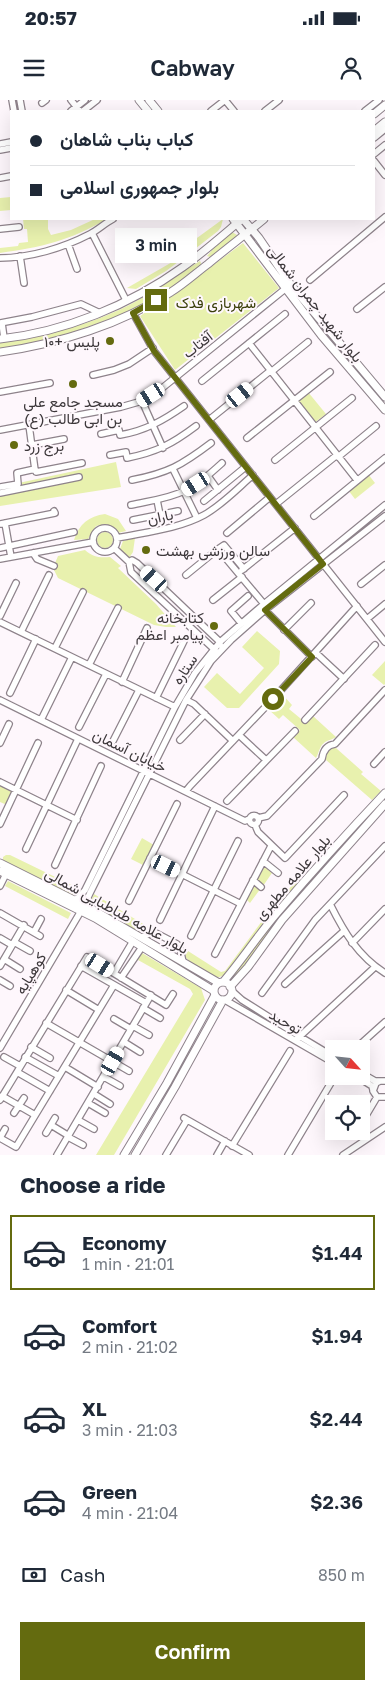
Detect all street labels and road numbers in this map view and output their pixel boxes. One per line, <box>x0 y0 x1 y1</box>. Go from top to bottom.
street label: بلوار شهید چمران شمالی <box>263 241 367 366</box>
street label: آفتاب <box>178 326 217 362</box>
street label: باران <box>145 504 175 528</box>
street label: ستاره <box>167 650 201 688</box>
street label: خیابان آسمان <box>90 724 170 776</box>
street label: بلوار علامه مطهری <box>250 831 335 924</box>
street label: بلوار علامه طباطبایی شمالی <box>41 863 192 959</box>
street label: کوهپایه <box>11 949 51 998</box>
street label: توحید <box>266 1005 306 1039</box>

